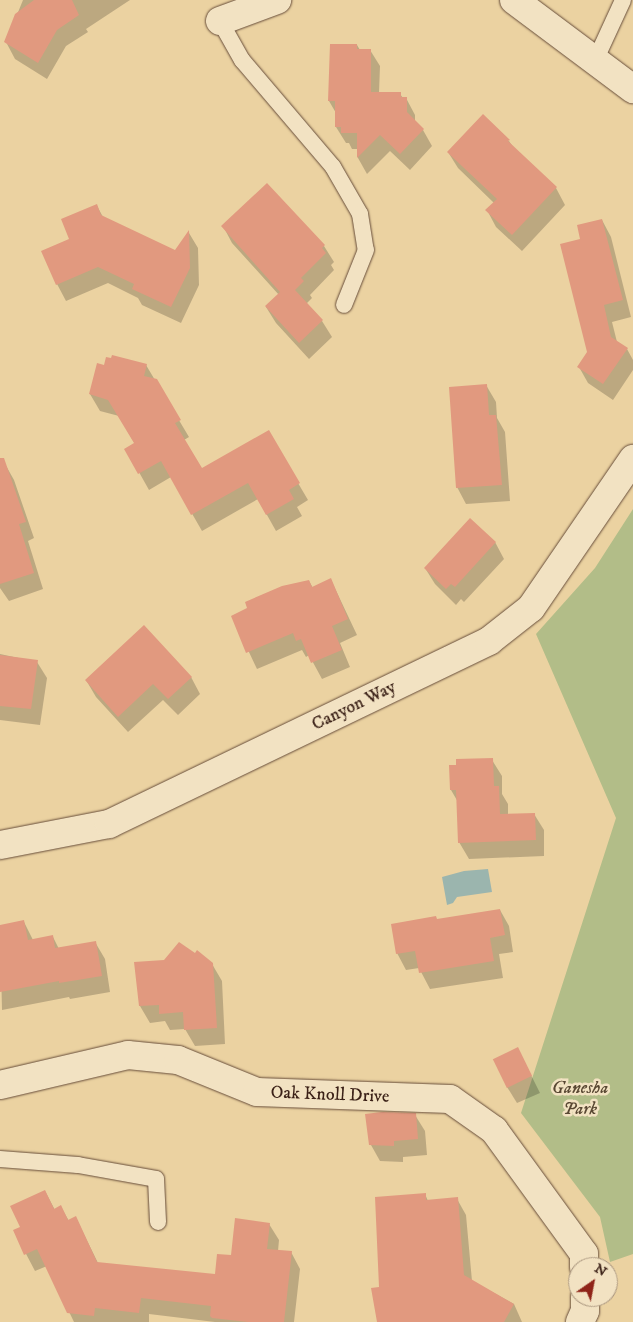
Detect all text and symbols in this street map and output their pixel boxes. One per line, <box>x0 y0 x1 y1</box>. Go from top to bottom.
street label: Canyon Way <box>308 676 400 736</box>
park label: Ganesha Park <box>552 1078 608 1120</box>
street label: Oak Knoll Drive <box>270 1082 390 1108</box>
north arrow <box>568 1257 618 1307</box>
text: N <box>591 1260 610 1281</box>

